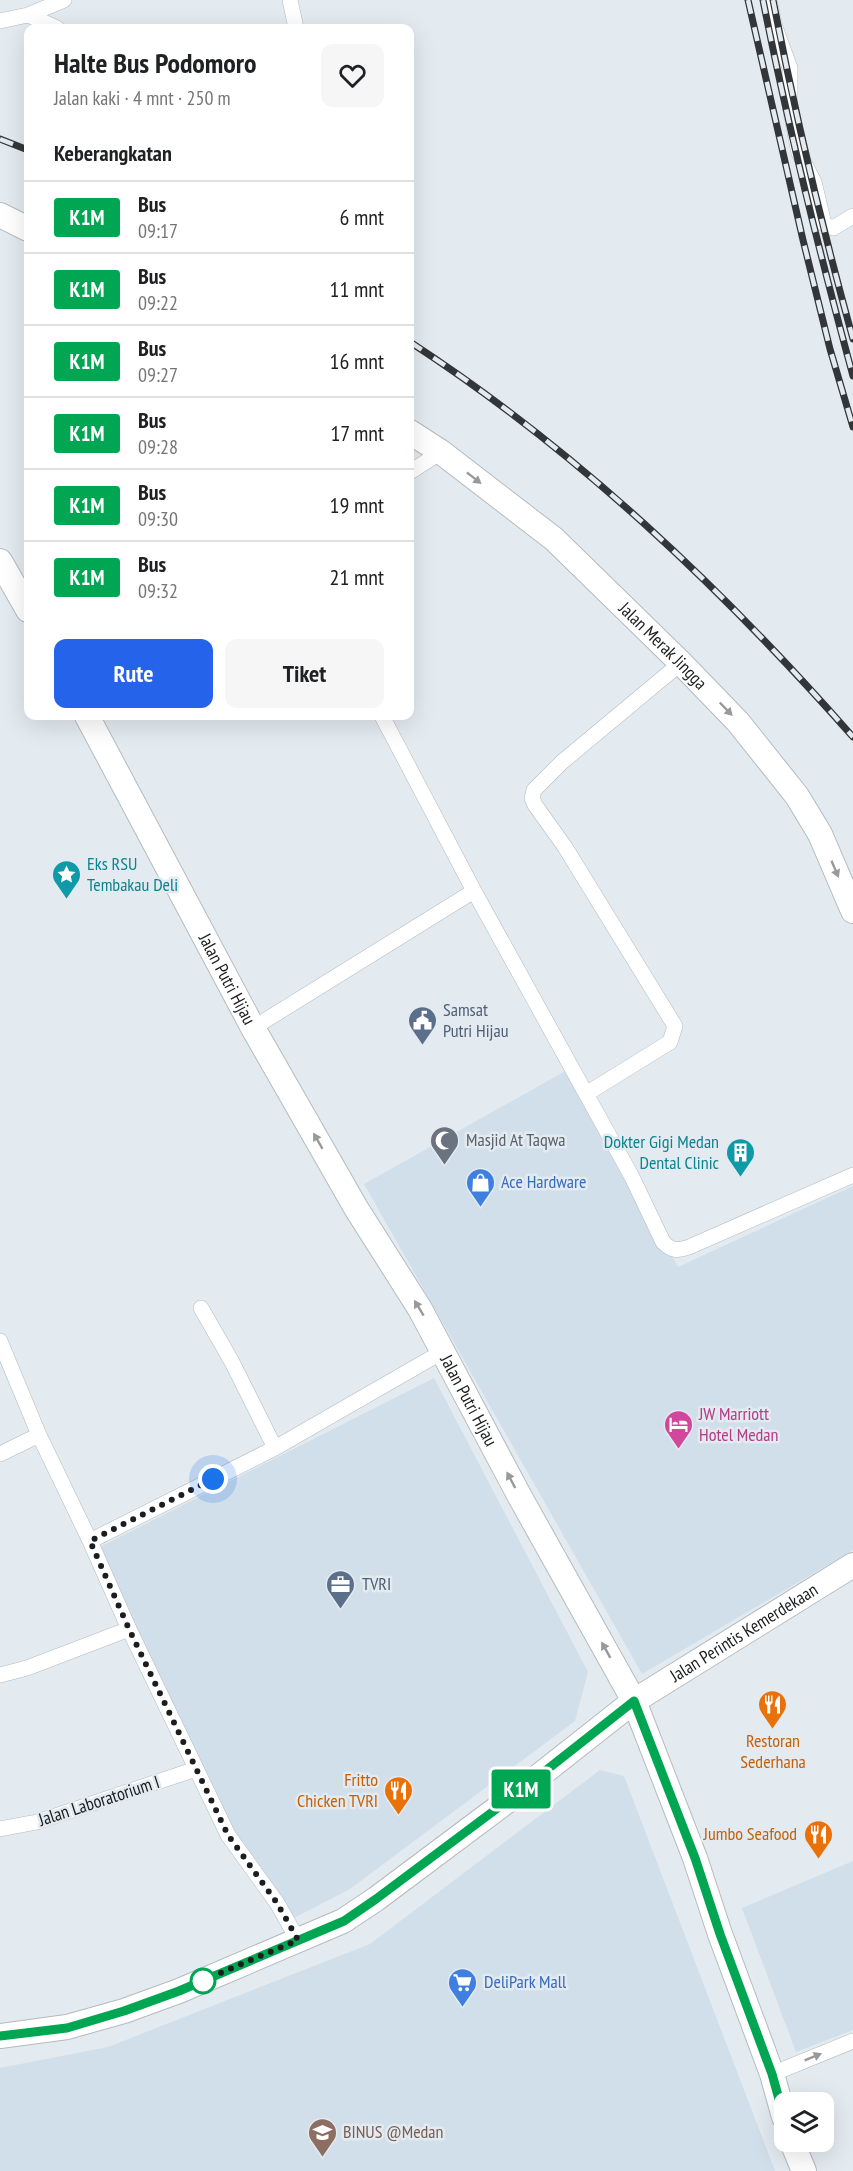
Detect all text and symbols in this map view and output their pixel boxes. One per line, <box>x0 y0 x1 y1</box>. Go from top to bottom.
text: Halte Bus Podomoro <box>54 44 257 81</box>
button: heart <box>321 44 384 107</box>
text: Jalan kaki · 4 mnt · 250 m <box>54 85 231 111</box>
text: Keberangkatan <box>54 139 172 167</box>
text: Bus <box>138 190 166 218</box>
text: 6 mnt <box>339 203 384 231</box>
text: K1M <box>70 204 104 231</box>
text: 09:17 <box>138 218 178 244</box>
text: Bus <box>138 262 166 290</box>
text: 11 mnt <box>330 275 384 303</box>
text: K1M <box>70 276 104 303</box>
text: 09:22 <box>138 290 178 316</box>
text: Bus <box>138 334 166 362</box>
text: 16 mnt <box>330 347 384 375</box>
text: K1M <box>70 348 104 375</box>
text: 09:27 <box>138 362 178 388</box>
text: Bus <box>138 406 166 434</box>
text: 17 mnt <box>330 419 384 447</box>
text: K1M <box>70 420 104 447</box>
text: 09:28 <box>138 434 178 460</box>
one-way arrow <box>467 471 482 483</box>
text: Bus <box>138 478 166 506</box>
text: 19 mnt <box>330 491 384 519</box>
text: K1M <box>70 492 104 519</box>
text: 09:30 <box>138 506 178 532</box>
text: Bus <box>138 550 166 578</box>
text: 21 mnt <box>330 563 384 591</box>
text: K1M <box>70 564 104 591</box>
text: 09:32 <box>138 578 178 604</box>
street label: Jalan Merak Jingga <box>614 596 712 694</box>
button: Rute <box>54 639 213 708</box>
button: Tiket <box>225 639 384 708</box>
one-way arrow <box>718 702 732 716</box>
place label: Eks RSU Tembakau Deli <box>87 852 178 896</box>
place icon: Eks RSU Tembakau Deli <box>50 858 82 900</box>
one-way arrow <box>831 860 840 878</box>
street label: Jalan Putri Hijau <box>193 928 261 1028</box>
place label: Samsat Putri Hijau <box>443 998 508 1042</box>
public building icon: Samsat Putri Hijau <box>406 1004 438 1046</box>
mosque icon: Masjid At Taqwa <box>429 1124 461 1166</box>
place label: Masjid At Taqwa <box>466 1128 566 1151</box>
place label: Dokter Gigi Medan Dental Clinic <box>604 1130 720 1174</box>
one-way arrow <box>312 1133 323 1149</box>
building icon: Dokter Gigi Medan Dental Clinic <box>724 1136 756 1178</box>
shop icon: Ace Hardware <box>464 1166 496 1208</box>
place label: Ace Hardware <box>501 1170 586 1193</box>
one-way arrow <box>413 1300 424 1316</box>
street label: Jalan Putri Hijau <box>435 1350 503 1450</box>
place label: JW Marriott Hotel Medan <box>698 1402 778 1446</box>
hotel icon: JW Marriott Hotel Medan <box>662 1408 694 1450</box>
your location <box>198 1464 228 1494</box>
one-way arrow <box>506 1471 516 1488</box>
office icon: TVRI <box>325 1568 357 1610</box>
place label: TVRI <box>362 1572 391 1595</box>
street label: Jalan Perintis Kemerdekaan <box>665 1578 822 1687</box>
one-way arrow <box>601 1641 611 1658</box>
restaurant icon: Restoran Sederhana <box>757 1688 789 1730</box>
place label: Restoran Sederhana <box>740 1729 806 1773</box>
place label: Fritto Chicken TVRI <box>297 1768 378 1812</box>
street label: Jalan Laboratorium I <box>35 1770 162 1831</box>
line badge: K1M <box>486 1770 556 1808</box>
restaurant icon: Fritto Chicken TVRI <box>383 1774 415 1816</box>
text: K1M <box>504 1776 538 1803</box>
restaurant icon: Jumbo Seafood <box>802 1818 834 1860</box>
place label: Jumbo Seafood <box>703 1822 797 1845</box>
supermarket icon: DeliPark Mall <box>447 1966 479 2008</box>
unlabelled marker <box>190 1968 216 1994</box>
place label: DeliPark Mall <box>484 1970 567 1993</box>
one-way arrow <box>804 2052 822 2062</box>
map controls <box>774 2092 834 2152</box>
button: layers <box>774 2092 834 2152</box>
school or university icon: BINUS @Medan <box>306 2116 338 2158</box>
place label: BINUS @Medan <box>343 2120 443 2143</box>

